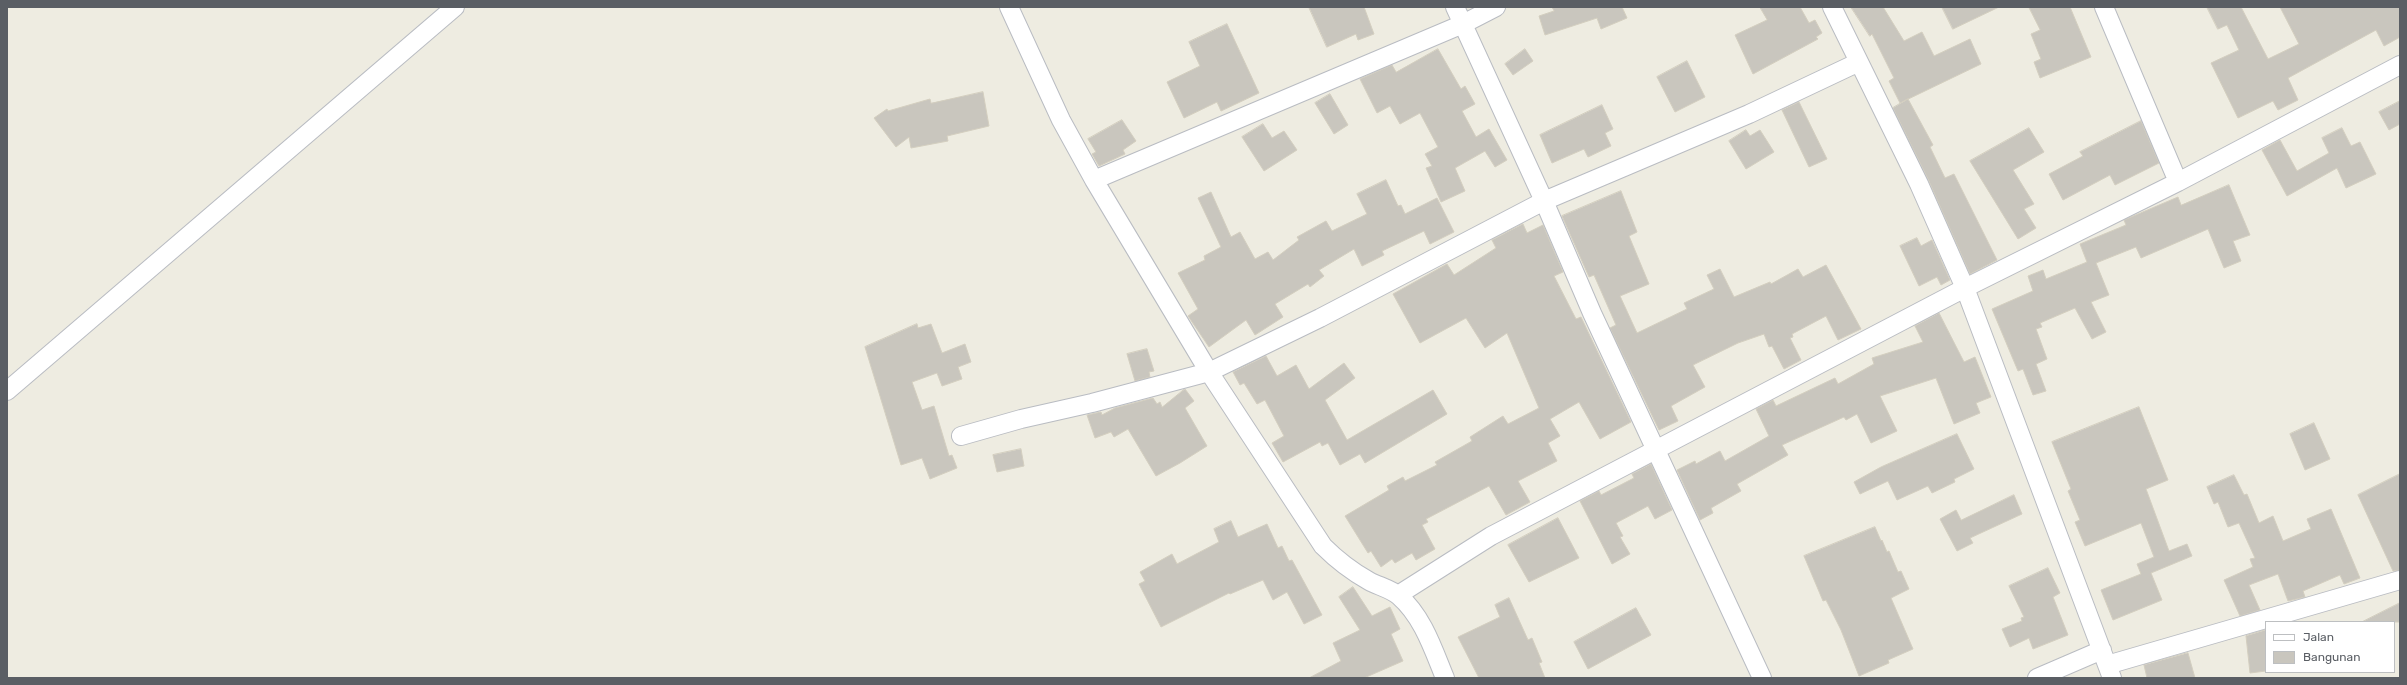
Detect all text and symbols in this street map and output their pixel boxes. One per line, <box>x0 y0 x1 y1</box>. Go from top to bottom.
legend <box>2265 621 2395 673</box>
text: Jalan <box>2303 630 2334 644</box>
text: Bangunan <box>2303 650 2360 664</box>

